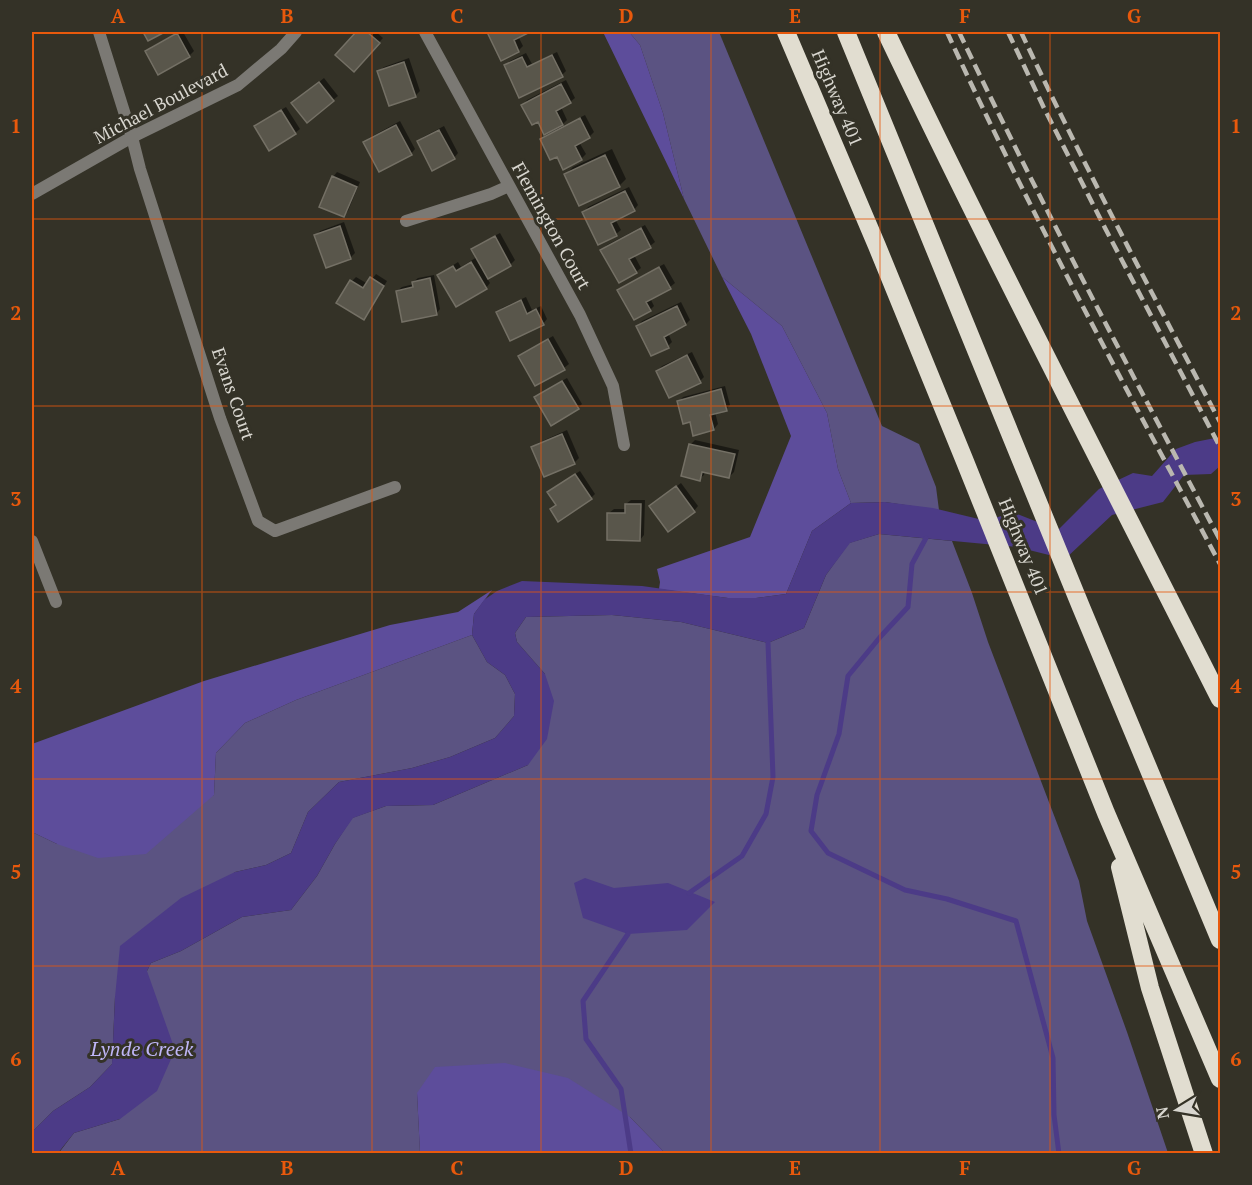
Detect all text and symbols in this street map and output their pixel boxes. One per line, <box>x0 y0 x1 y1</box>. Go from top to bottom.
text: A <box>111 2 126 29</box>
text: B <box>281 2 294 29</box>
text: C <box>450 2 464 29</box>
text: D <box>619 2 633 29</box>
text: E <box>789 2 801 29</box>
text: F <box>959 2 971 29</box>
text: G <box>1127 2 1141 29</box>
street label: Highway 401 <box>807 46 869 150</box>
street label: Michael Boulevard <box>89 58 232 149</box>
text: 1 <box>10 112 22 139</box>
text: 1 <box>1230 112 1242 139</box>
street label: Flemington Court <box>507 158 597 294</box>
text: 2 <box>10 299 22 326</box>
text: 2 <box>1230 299 1242 326</box>
street label: Evans Court <box>207 344 261 444</box>
text: 3 <box>10 485 22 512</box>
text: 3 <box>1230 485 1242 512</box>
street label: Highway 401 <box>994 494 1054 599</box>
text: 4 <box>10 672 22 699</box>
text: 4 <box>1230 672 1242 699</box>
text: 5 <box>10 858 22 885</box>
text: 5 <box>1230 858 1242 885</box>
water label: Lynde Creek <box>90 1035 194 1062</box>
text: 6 <box>10 1045 22 1072</box>
text: 6 <box>1230 1045 1242 1072</box>
north arrow <box>1147 1080 1207 1140</box>
text: N <box>1150 1105 1174 1121</box>
text: A <box>111 1154 126 1181</box>
text: B <box>281 1154 294 1181</box>
text: C <box>450 1154 464 1181</box>
text: D <box>619 1154 633 1181</box>
text: E <box>789 1154 801 1181</box>
text: F <box>959 1154 971 1181</box>
text: G <box>1127 1154 1141 1181</box>

